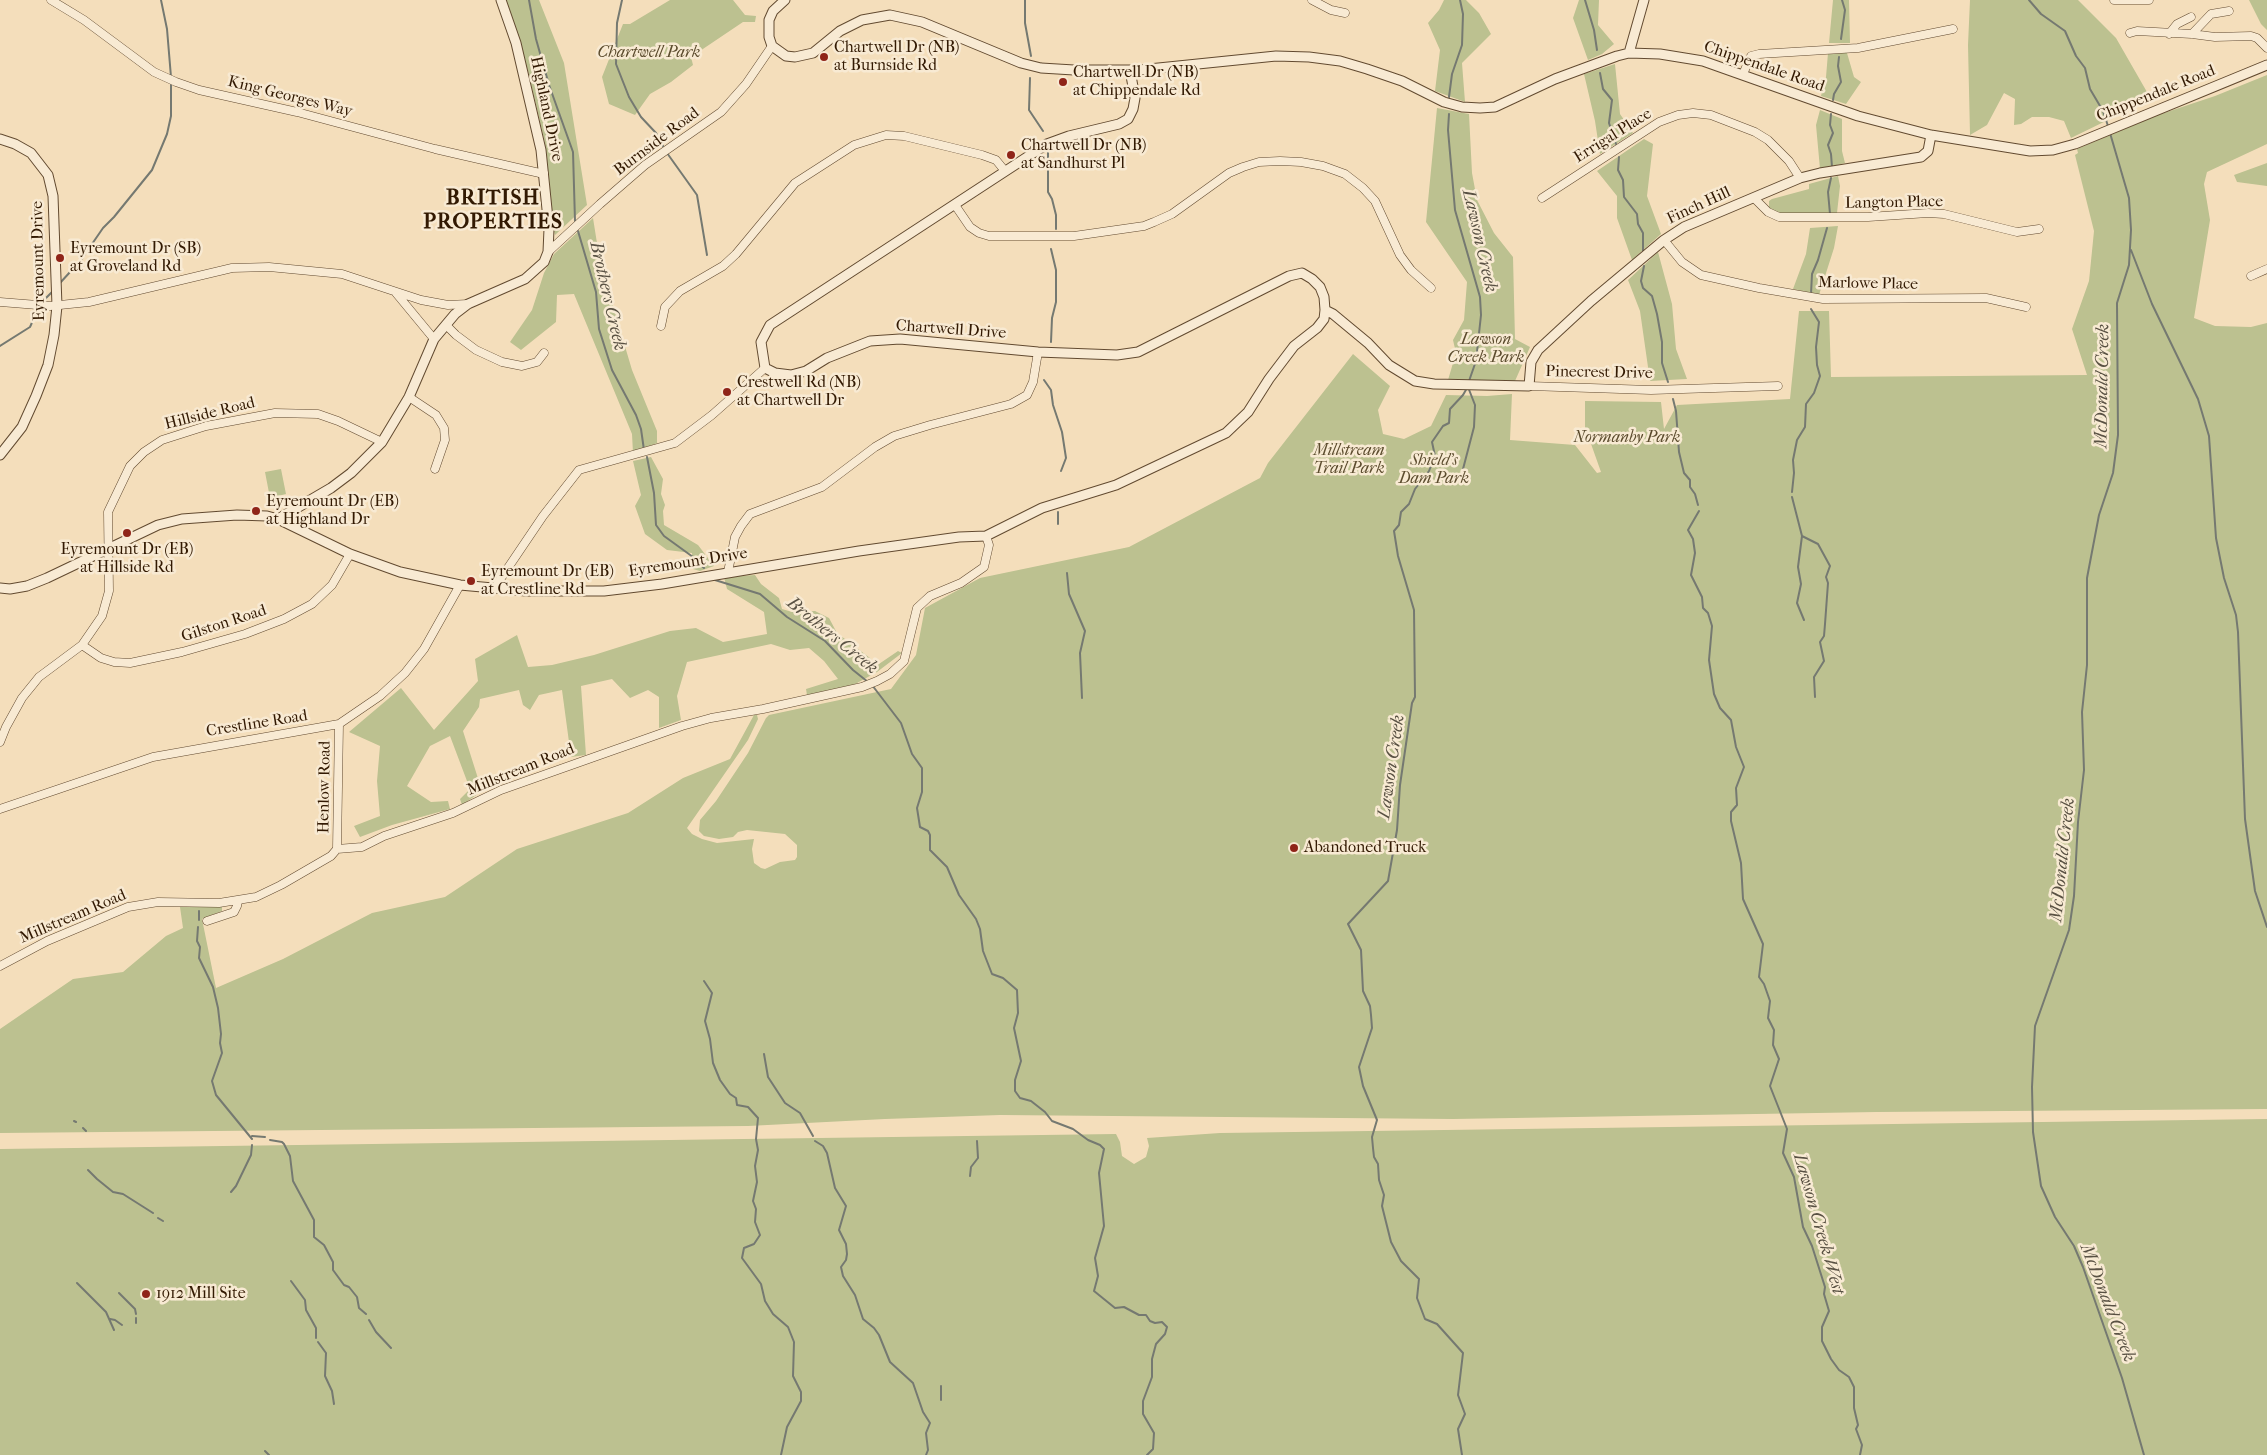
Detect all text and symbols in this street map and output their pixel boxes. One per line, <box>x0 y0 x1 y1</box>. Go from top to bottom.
street label: Chippendale Road <box>1701 37 1827 97</box>
place label: Chartwell Dr (NB) at Burnside Rd <box>834 38 959 76</box>
park label: Chartwell Park <box>597 43 701 63</box>
marker: Chartwell Dr (NB) at Burnside Rd <box>818 51 830 63</box>
street label: Highland Drive <box>525 55 567 163</box>
street label: Chippendale Road <box>2094 61 2218 127</box>
place label: Chartwell Dr (NB) at Chippendale Rd <box>1073 63 1200 101</box>
street label: King Georges Way <box>226 72 354 122</box>
marker: Chartwell Dr (NB) at Chippendale Rd <box>1057 76 1069 88</box>
street label: Burnside Road <box>611 104 703 180</box>
street label: Errigal Place <box>1570 104 1656 168</box>
place label: Chartwell Dr (NB) at Sandhurst Pl <box>1021 136 1146 174</box>
marker: Chartwell Dr (NB) at Sandhurst Pl <box>1005 149 1017 161</box>
street label: Finch Hill <box>1664 183 1734 229</box>
district label: BRITISH PROPERTIES <box>422 186 564 236</box>
water label: Lawson Creek <box>1457 187 1501 295</box>
street label: Langton Place <box>1845 193 1943 213</box>
street label: Eyremount Drive <box>28 201 50 321</box>
place label: Eyremount Dr (SB) at Groveland Rd <box>70 239 201 277</box>
water label: Brothers Creek <box>584 239 630 353</box>
marker: Eyremount Dr (SB) at Groveland Rd <box>54 252 66 264</box>
street label: Marlowe Place <box>1818 274 1918 294</box>
street label: Chartwell Drive <box>895 317 1007 343</box>
water label: McDonald Creek <box>2091 324 2115 448</box>
park label: Lawson Creek Park <box>1448 330 1524 368</box>
street label: Pinecrest Drive <box>1545 362 1653 384</box>
place label: Crestwell Rd (NB) at Chartwell Dr <box>737 373 861 411</box>
marker: Crestwell Rd (NB) at Chartwell Dr <box>721 386 733 398</box>
street label: Hillside Road <box>163 394 257 434</box>
park label: Normanby Park <box>1574 428 1680 448</box>
park label: Millstream Trail Park <box>1313 441 1385 479</box>
park label: Shield's Dam Park <box>1399 451 1469 489</box>
place label: Eyremount Dr (EB) at Highland Dr <box>266 492 399 530</box>
marker: Eyremount Dr (EB) at Highland Dr <box>250 505 262 517</box>
marker: Eyremount Dr (EB) at Hillside Rd <box>121 527 133 539</box>
place label: Eyremount Dr (EB) at Hillside Rd <box>61 540 193 578</box>
street label: Eyremount Drive <box>627 544 749 582</box>
place label: Eyremount Dr (EB) at Crestline Rd <box>481 562 614 600</box>
marker: Eyremount Dr (EB) at Crestline Rd <box>465 575 477 587</box>
water label: Brothers Creek <box>782 593 882 679</box>
street label: Gilston Road <box>179 601 269 647</box>
street label: Crestline Road <box>205 707 309 741</box>
water label: Lawson Creek <box>1374 714 1410 820</box>
street label: Henlow Road <box>315 740 335 834</box>
street label: Millstream Road <box>464 740 578 800</box>
water label: McDonald Creek <box>2046 797 2080 923</box>
place label: Abandoned Truck <box>1304 838 1426 858</box>
marker: Abandoned Truck <box>1288 842 1300 854</box>
street label: Millstream Road <box>17 886 129 948</box>
water label: Lawson Creek West <box>1788 1151 1848 1297</box>
water label: McDonald Creek <box>2075 1241 2139 1365</box>
place label: 1912 Mill Site <box>156 1284 246 1304</box>
marker: 1912 Mill Site <box>140 1288 152 1300</box>

